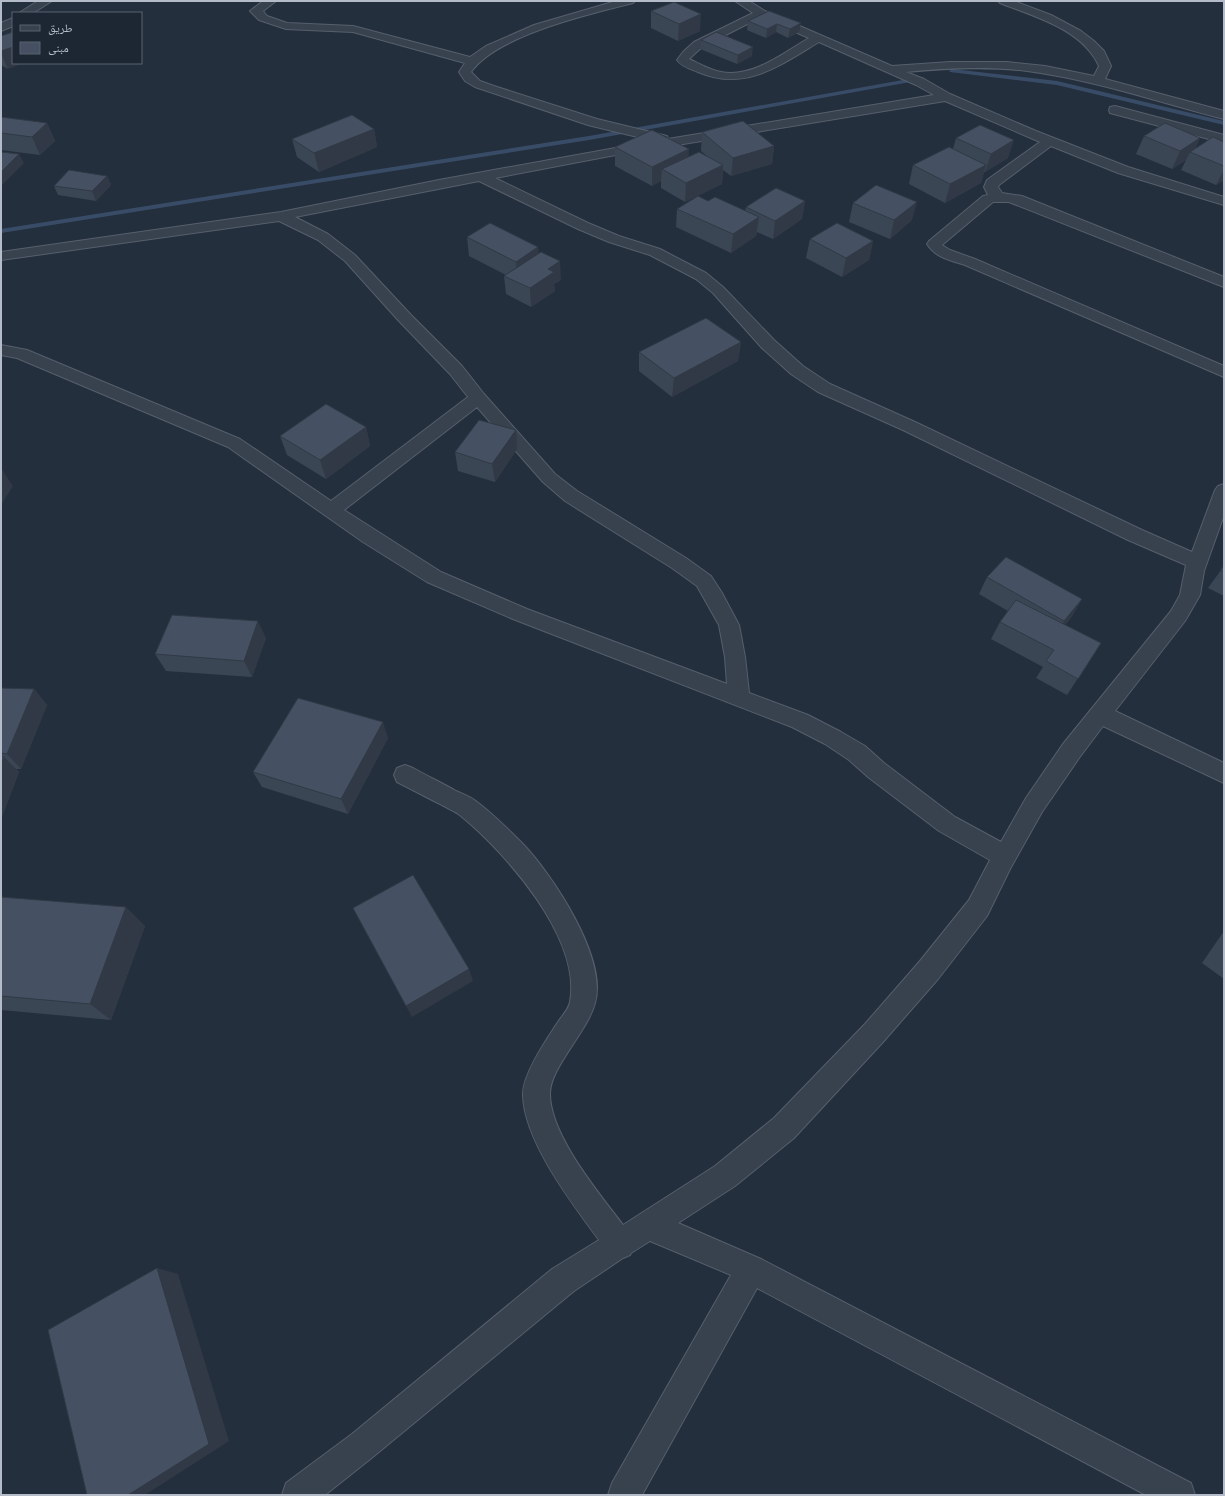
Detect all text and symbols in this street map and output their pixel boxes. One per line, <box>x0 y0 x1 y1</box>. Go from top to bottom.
legend <box>12 12 142 64</box>
text: طريق <box>48 20 73 36</box>
text: مبنى <box>48 40 69 56</box>

